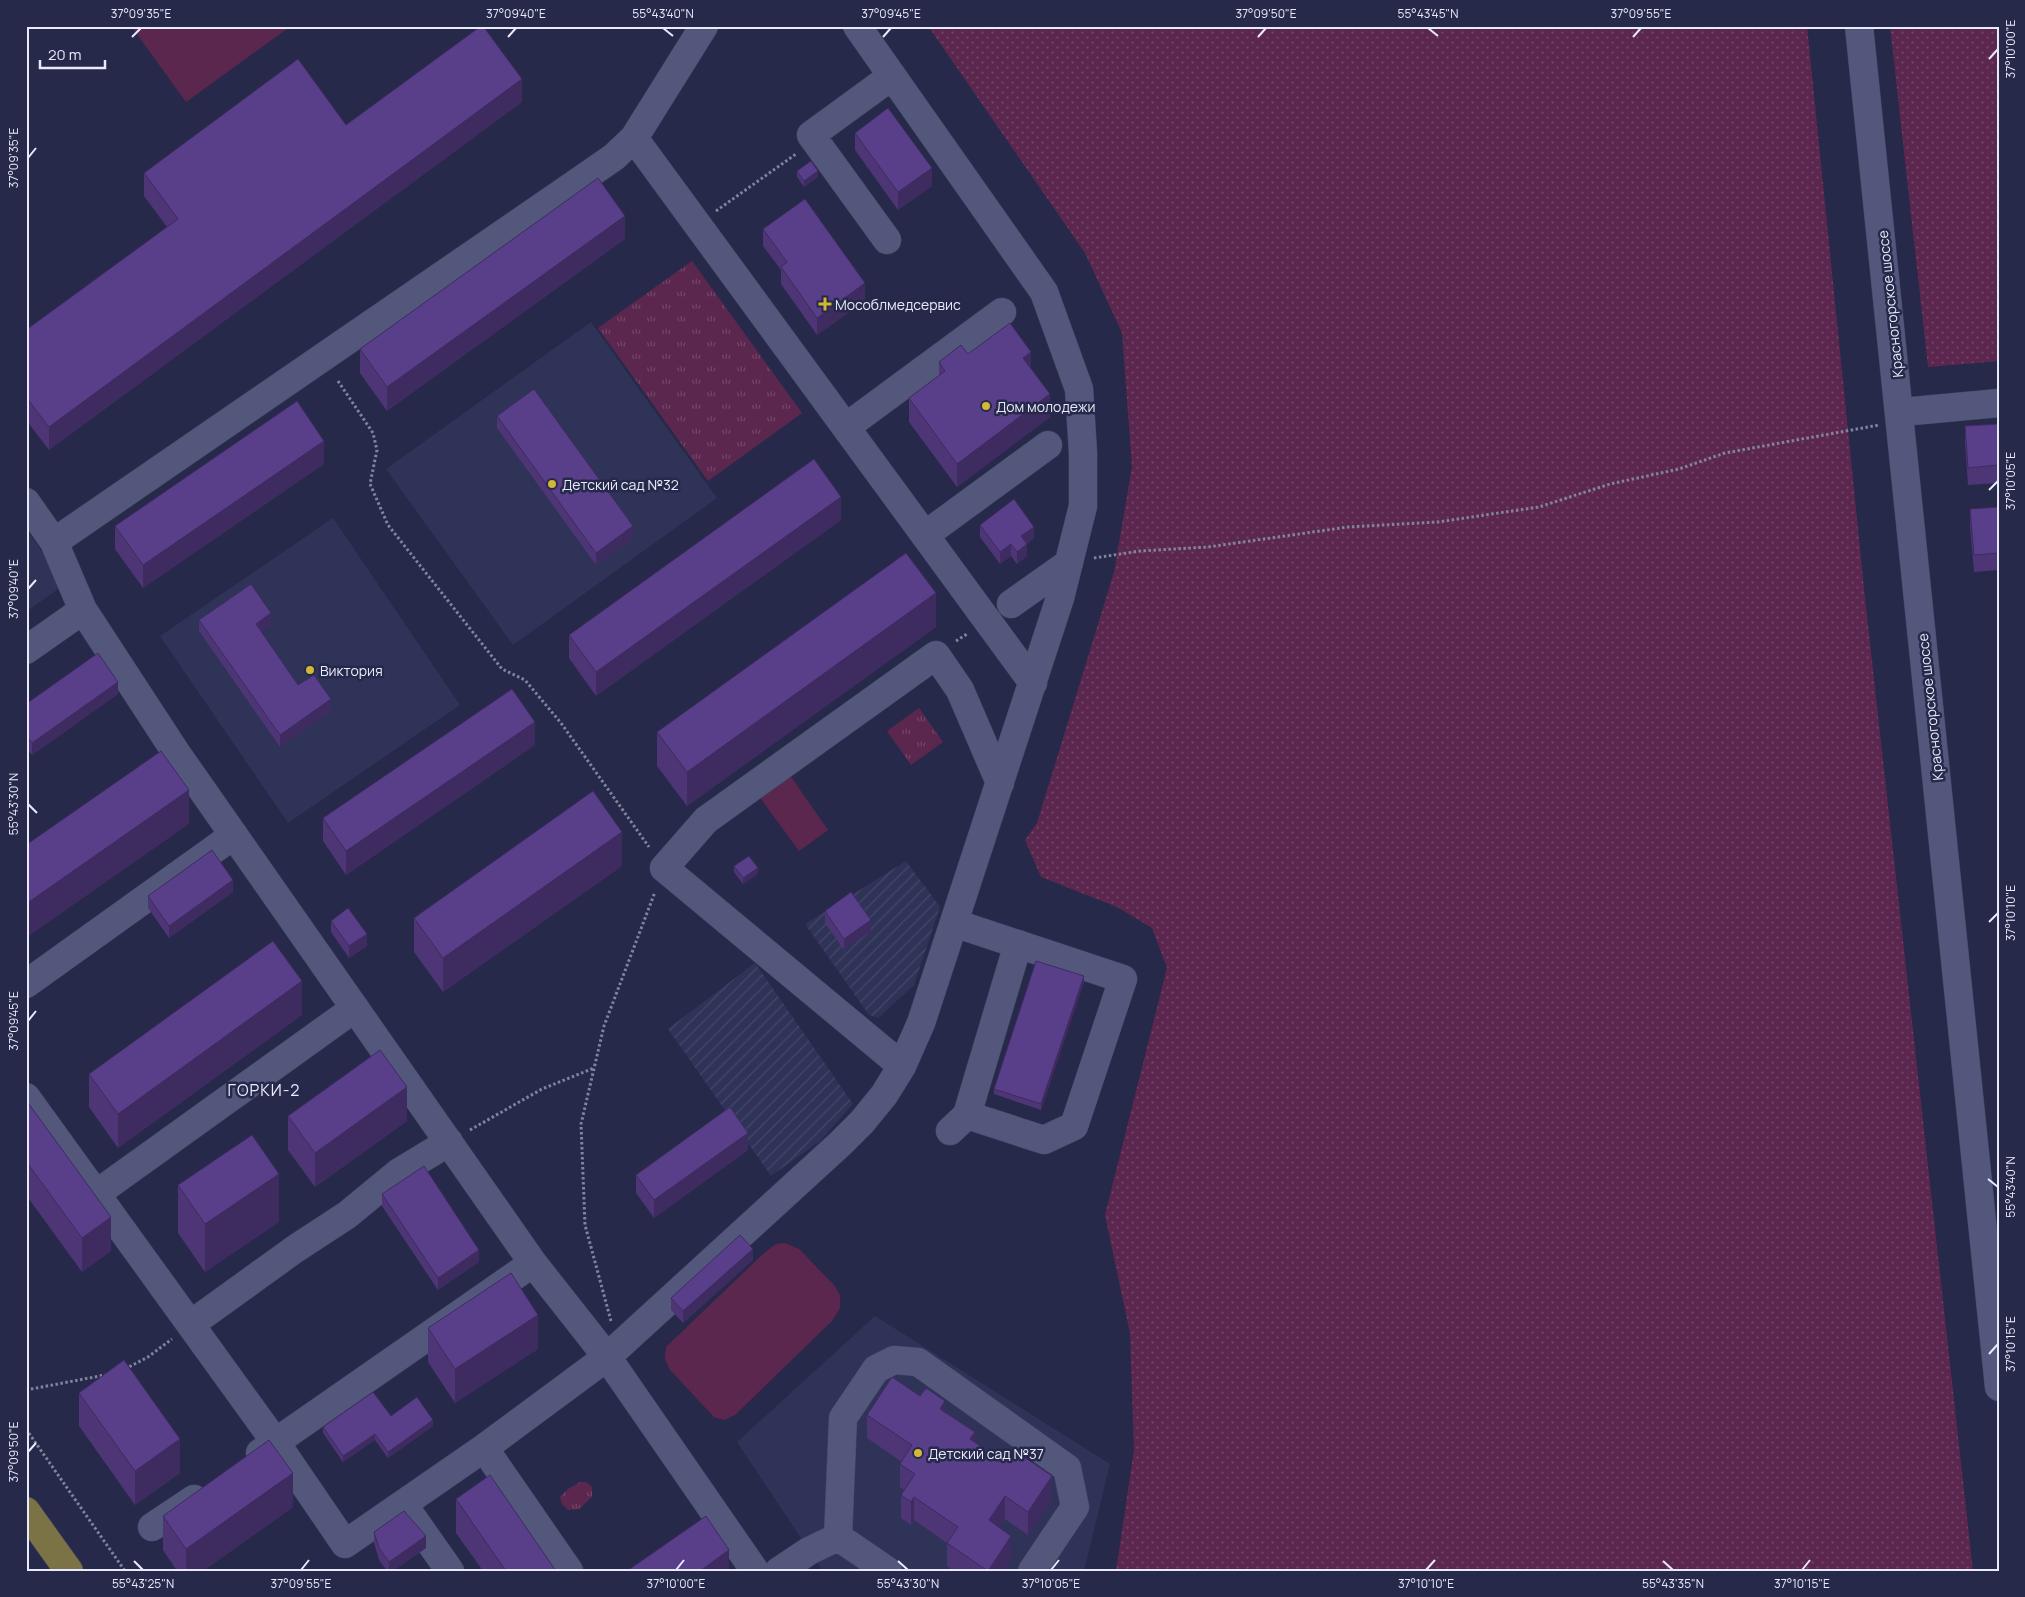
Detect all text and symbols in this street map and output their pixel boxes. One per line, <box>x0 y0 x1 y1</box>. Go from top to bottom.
text: 37°09'35"E <box>111 5 171 22</box>
text: 37°09'40"E <box>486 5 546 22</box>
text: 55°43'40"N <box>632 5 694 22</box>
text: 37°09'45"E <box>861 5 921 22</box>
text: 37°09'50"E <box>1235 5 1297 22</box>
text: 55°43'45"N <box>1397 5 1459 22</box>
text: 37°09'55"E <box>1611 5 1672 22</box>
text: 37°10'00"E <box>2002 19 2019 78</box>
scale bar <box>40 38 105 70</box>
text: 20 m <box>48 44 81 65</box>
text: 37°09'35"E <box>5 128 22 188</box>
street label: Красногорское шоссе <box>1873 230 1907 378</box>
place label: Мособлмедсервис <box>835 295 961 314</box>
marker: Мособлмедсервис <box>819 298 831 310</box>
place label: Дом молодежи <box>996 397 1095 416</box>
marker: Дом молодежи <box>980 400 992 412</box>
text: 37°10'05"E <box>2002 452 2019 510</box>
place label: Детский сад №32 <box>562 475 679 494</box>
marker: Детский сад №32 <box>546 478 558 490</box>
text: 37°09'40"E <box>5 559 22 619</box>
street label: Красногорское шоссе <box>1913 633 1947 781</box>
place label: Виктория <box>320 661 383 680</box>
marker: Виктория <box>304 664 316 676</box>
text: 55°43'30"N <box>5 773 22 835</box>
text: 37°10'10"E <box>2002 885 2019 941</box>
text: 37°09'45"E <box>5 991 22 1051</box>
district label: ГОРКИ-2 <box>227 1079 301 1101</box>
text: 55°43'40"N <box>2002 1156 2019 1218</box>
text: 37°10'15"E <box>2002 1316 2019 1372</box>
text: 37°09'50"E <box>5 1421 22 1483</box>
place label: Детский сад №37 <box>928 1444 1044 1463</box>
marker: Детский сад №37 <box>912 1447 924 1459</box>
text: 55°43'25"N <box>112 1575 174 1592</box>
text: 37°09'55"E <box>271 1575 332 1592</box>
text: 37°10'00"E <box>647 1575 706 1592</box>
text: 55°43'30"N <box>877 1575 939 1592</box>
text: 37°10'05"E <box>1022 1575 1080 1592</box>
text: 37°10'10"E <box>1398 1575 1454 1592</box>
text: 55°43'35"N <box>1642 1575 1704 1592</box>
text: 37°10'15"E <box>1774 1575 1830 1592</box>

